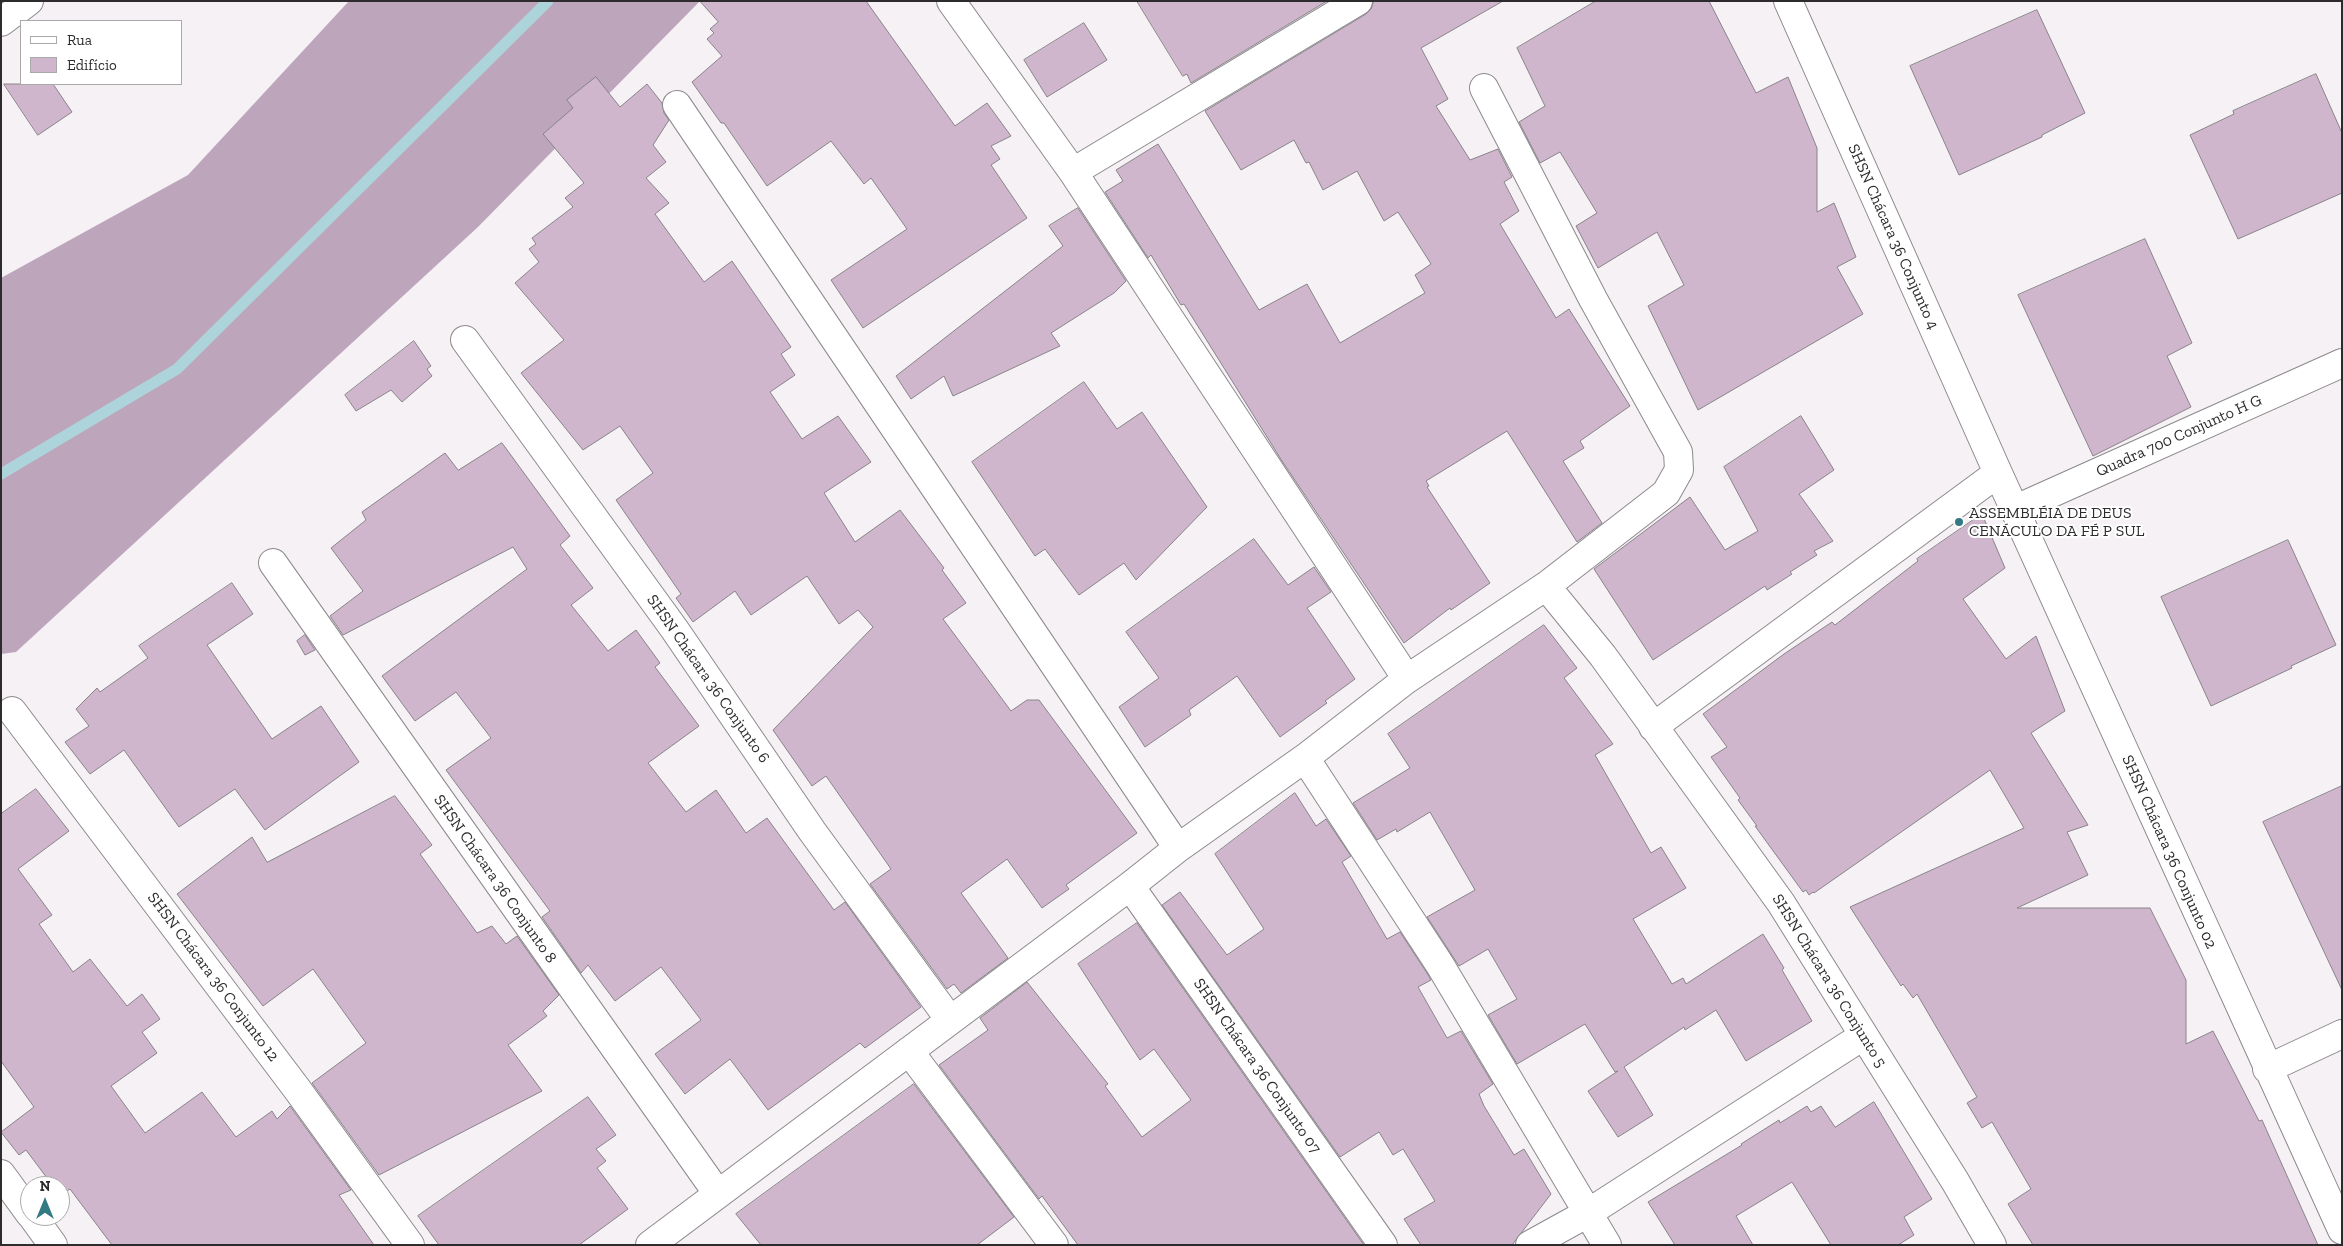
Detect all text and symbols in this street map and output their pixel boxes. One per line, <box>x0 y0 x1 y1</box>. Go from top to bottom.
legend <box>20 20 182 85</box>
text: Rua <box>67 31 92 49</box>
text: Edifício <box>67 56 117 74</box>
street label: SHSN Chácara 36 Conjunto 4 <box>1843 141 1943 333</box>
street label: Quadra 700 Conjunto H G <box>2093 391 2265 481</box>
place label: ASSEMBLÉIA DE DEUS CENÁCULO DA FÉ P SUL <box>1969 503 2144 541</box>
marker: ASSEMBLÉIA DE DEUS CENÁCULO DA FÉ P SUL <box>1953 516 1965 528</box>
street label: SHSN Chácara 36 Conjunto 6 <box>643 591 773 767</box>
street label: SHSN Chácara 36 Conjunto 02 <box>2118 752 2220 952</box>
street label: SHSN Chácara 36 Conjunto 8 <box>429 791 561 967</box>
street label: SHSN Chácara 36 Conjunto 12 <box>143 889 283 1065</box>
street label: SHSN Chácara 36 Conjunto 5 <box>1768 891 1890 1071</box>
street label: SHSN Chácara 36 Conjunto 07 <box>1189 975 1325 1157</box>
north arrow <box>20 1176 70 1226</box>
text: N <box>40 1178 50 1195</box>

